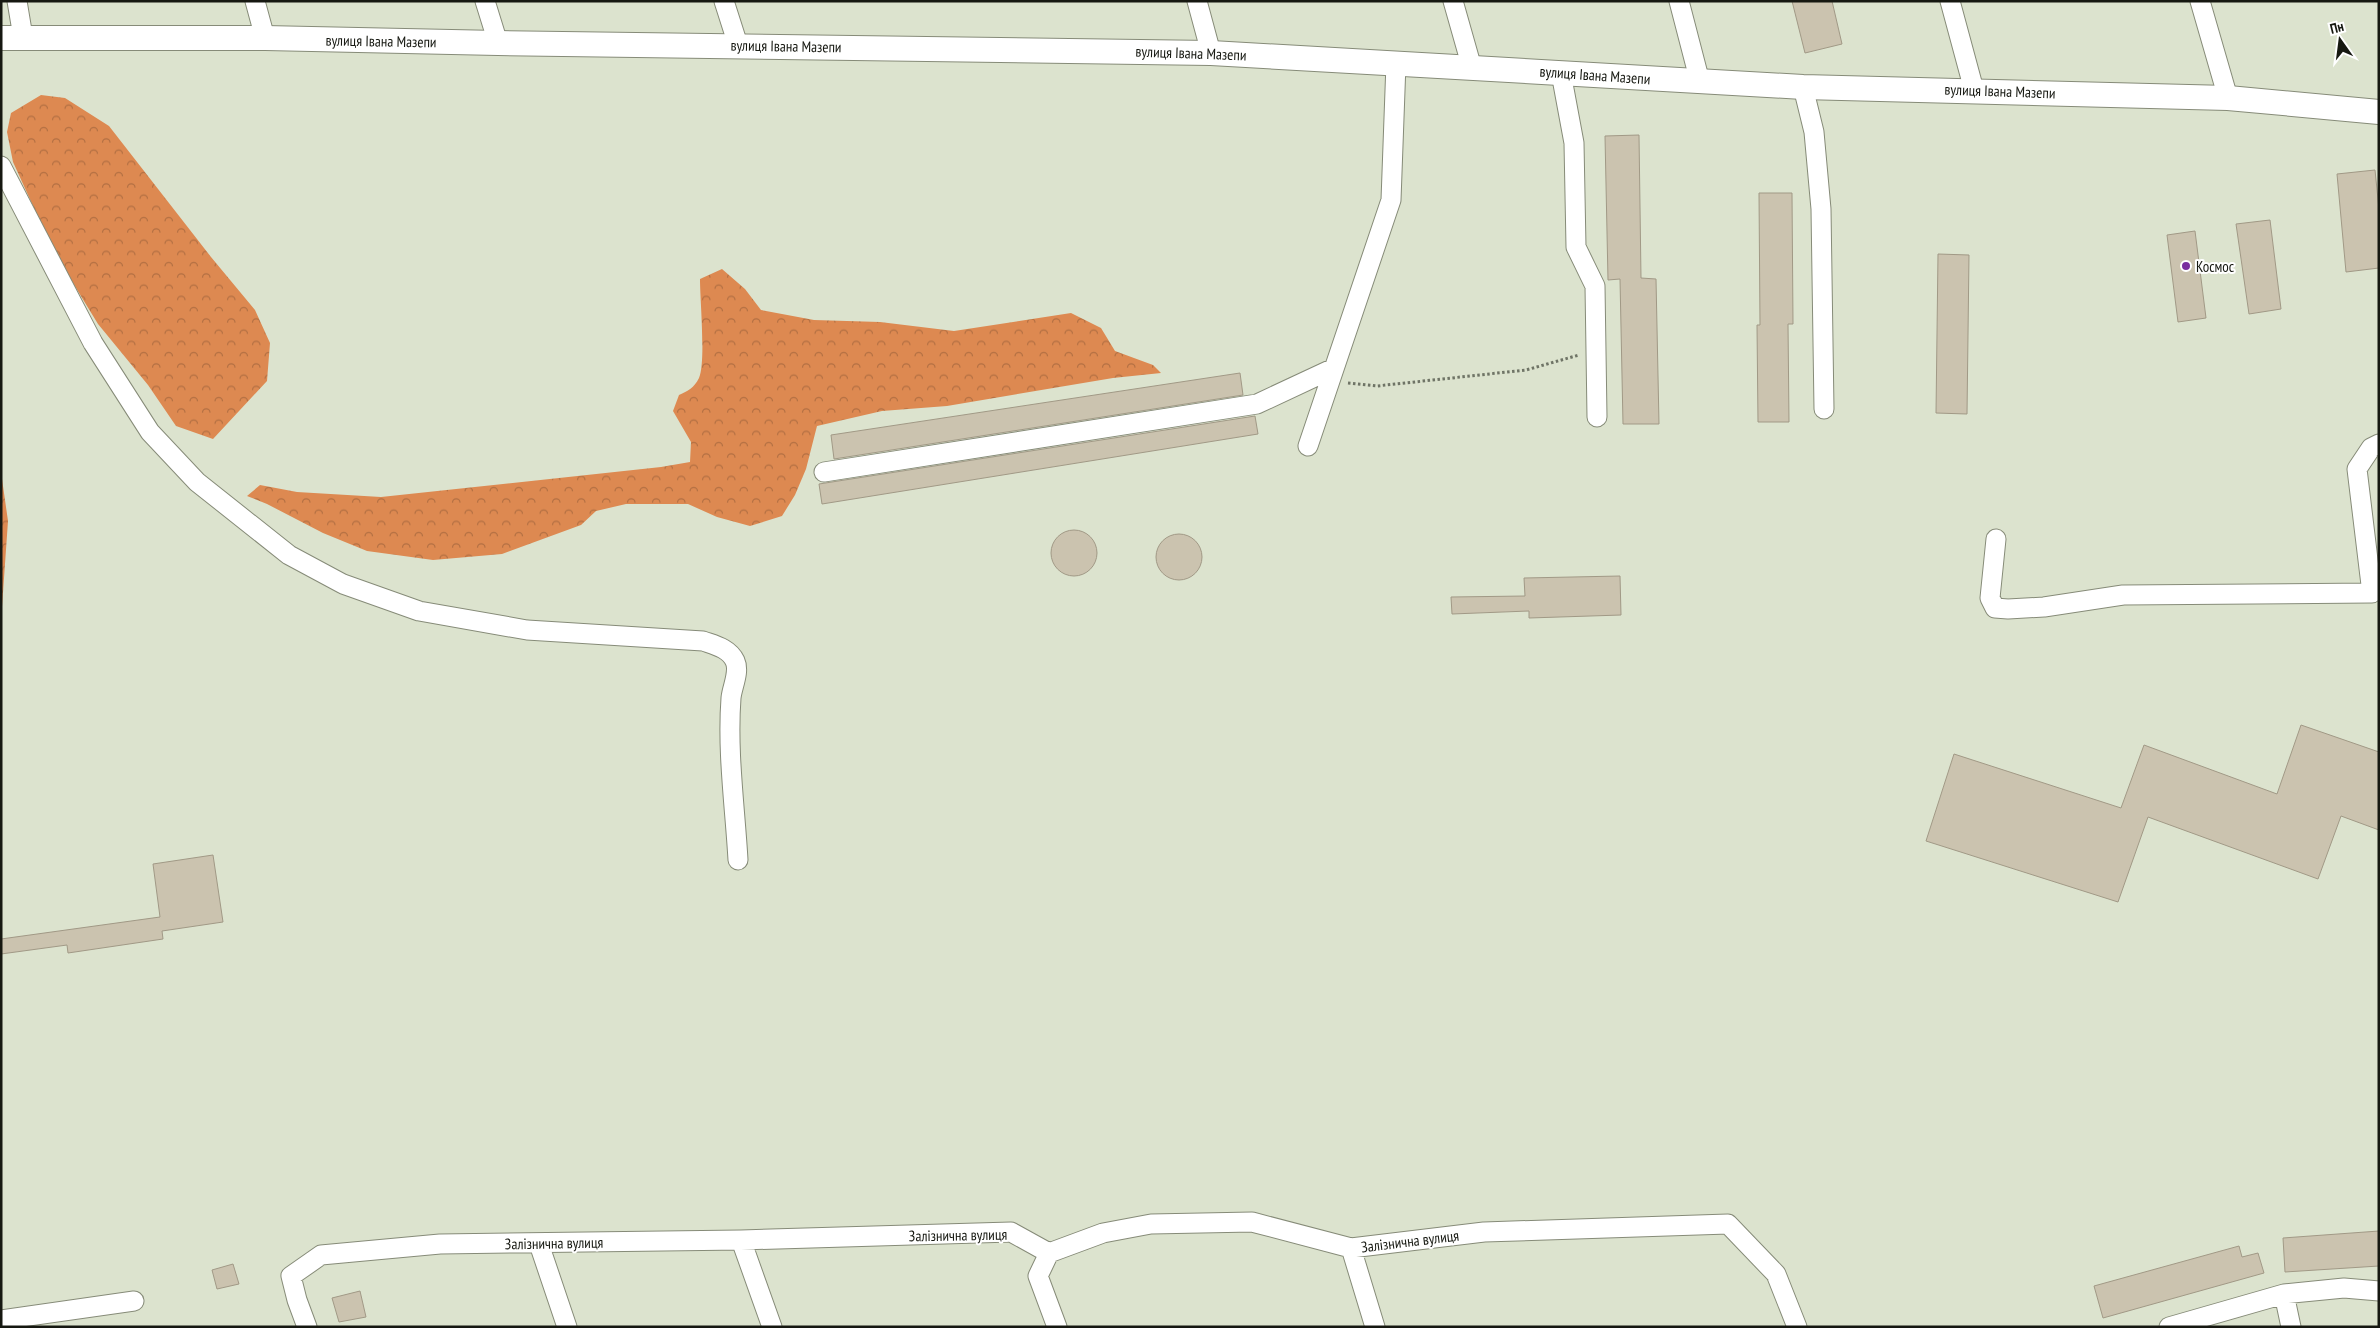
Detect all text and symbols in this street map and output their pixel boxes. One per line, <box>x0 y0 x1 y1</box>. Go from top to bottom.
north arrow <box>2315 15 2365 65</box>
text: Пн <box>2328 17 2346 38</box>
street label: вулиця Івана Мазепи <box>325 31 437 51</box>
street label: вулиця Івана Мазепи <box>730 36 842 56</box>
street label: вулиця Івана Мазепи <box>1135 42 1247 64</box>
street label: вулиця Івана Мазепи <box>1539 62 1651 88</box>
street label: вулиця Івана Мазепи <box>1944 80 2056 102</box>
place label: Космос <box>2196 257 2235 276</box>
marker: Космос <box>2180 260 2192 272</box>
street label: Залізнична вулиця <box>909 1225 1008 1245</box>
street label: Залізнична вулиця <box>1360 1226 1460 1256</box>
street label: Залізнична вулиця <box>505 1233 604 1253</box>

